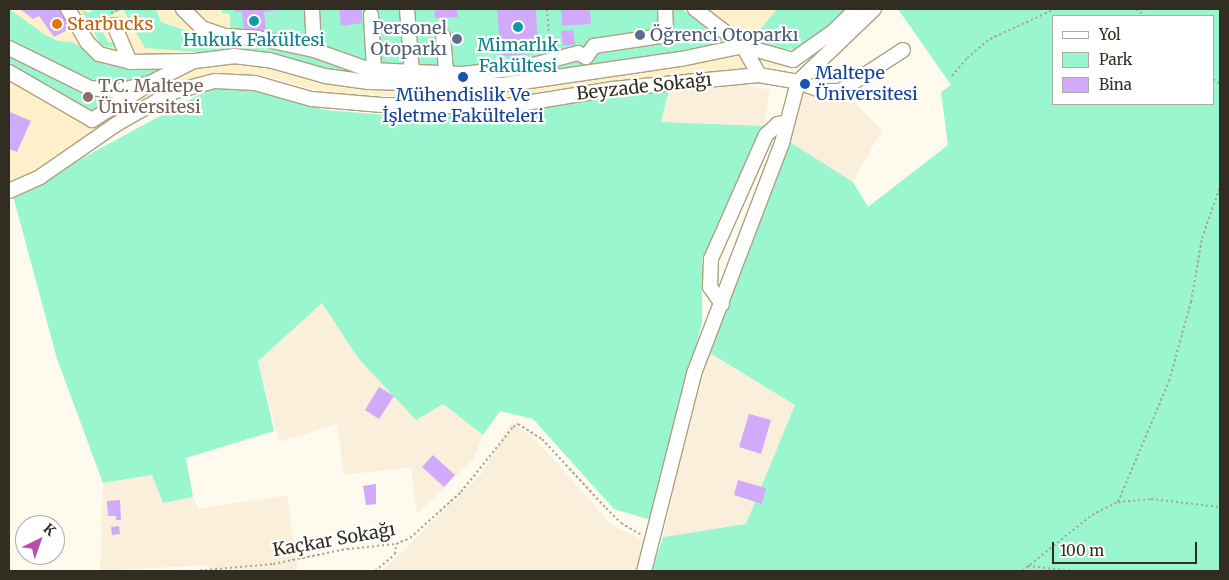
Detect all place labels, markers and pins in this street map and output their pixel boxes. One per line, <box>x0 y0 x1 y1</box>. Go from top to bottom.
place label: Starbucks <box>67 13 153 35</box>
marker: Hukuk Fakültesi <box>248 15 260 27</box>
marker: Starbucks <box>51 18 63 30</box>
place label: Personel Otoparkı <box>371 18 447 60</box>
marker: Mimarlık Fakültesi <box>512 21 524 33</box>
place label: Öğrenci Otoparkı <box>650 24 799 46</box>
place label: Hukuk Fakültesi <box>183 29 325 51</box>
marker: Öğrenci Otoparkı <box>634 29 646 41</box>
marker: Personel Otoparkı <box>451 33 463 45</box>
place label: Mimarlık Fakültesi <box>477 35 559 78</box>
place label: Maltepe Üniversitesi <box>815 63 918 106</box>
marker: Mühendislik Ve İşletme Fakülteleri <box>457 71 469 83</box>
place label: T.C. Maltepe Üniversitesi <box>98 76 203 118</box>
marker: Maltepe Üniversitesi <box>799 78 811 90</box>
place label: Mühendislik Ve İşletme Fakülteleri <box>382 85 544 128</box>
marker: T.C. Maltepe Üniversitesi <box>82 91 94 103</box>

